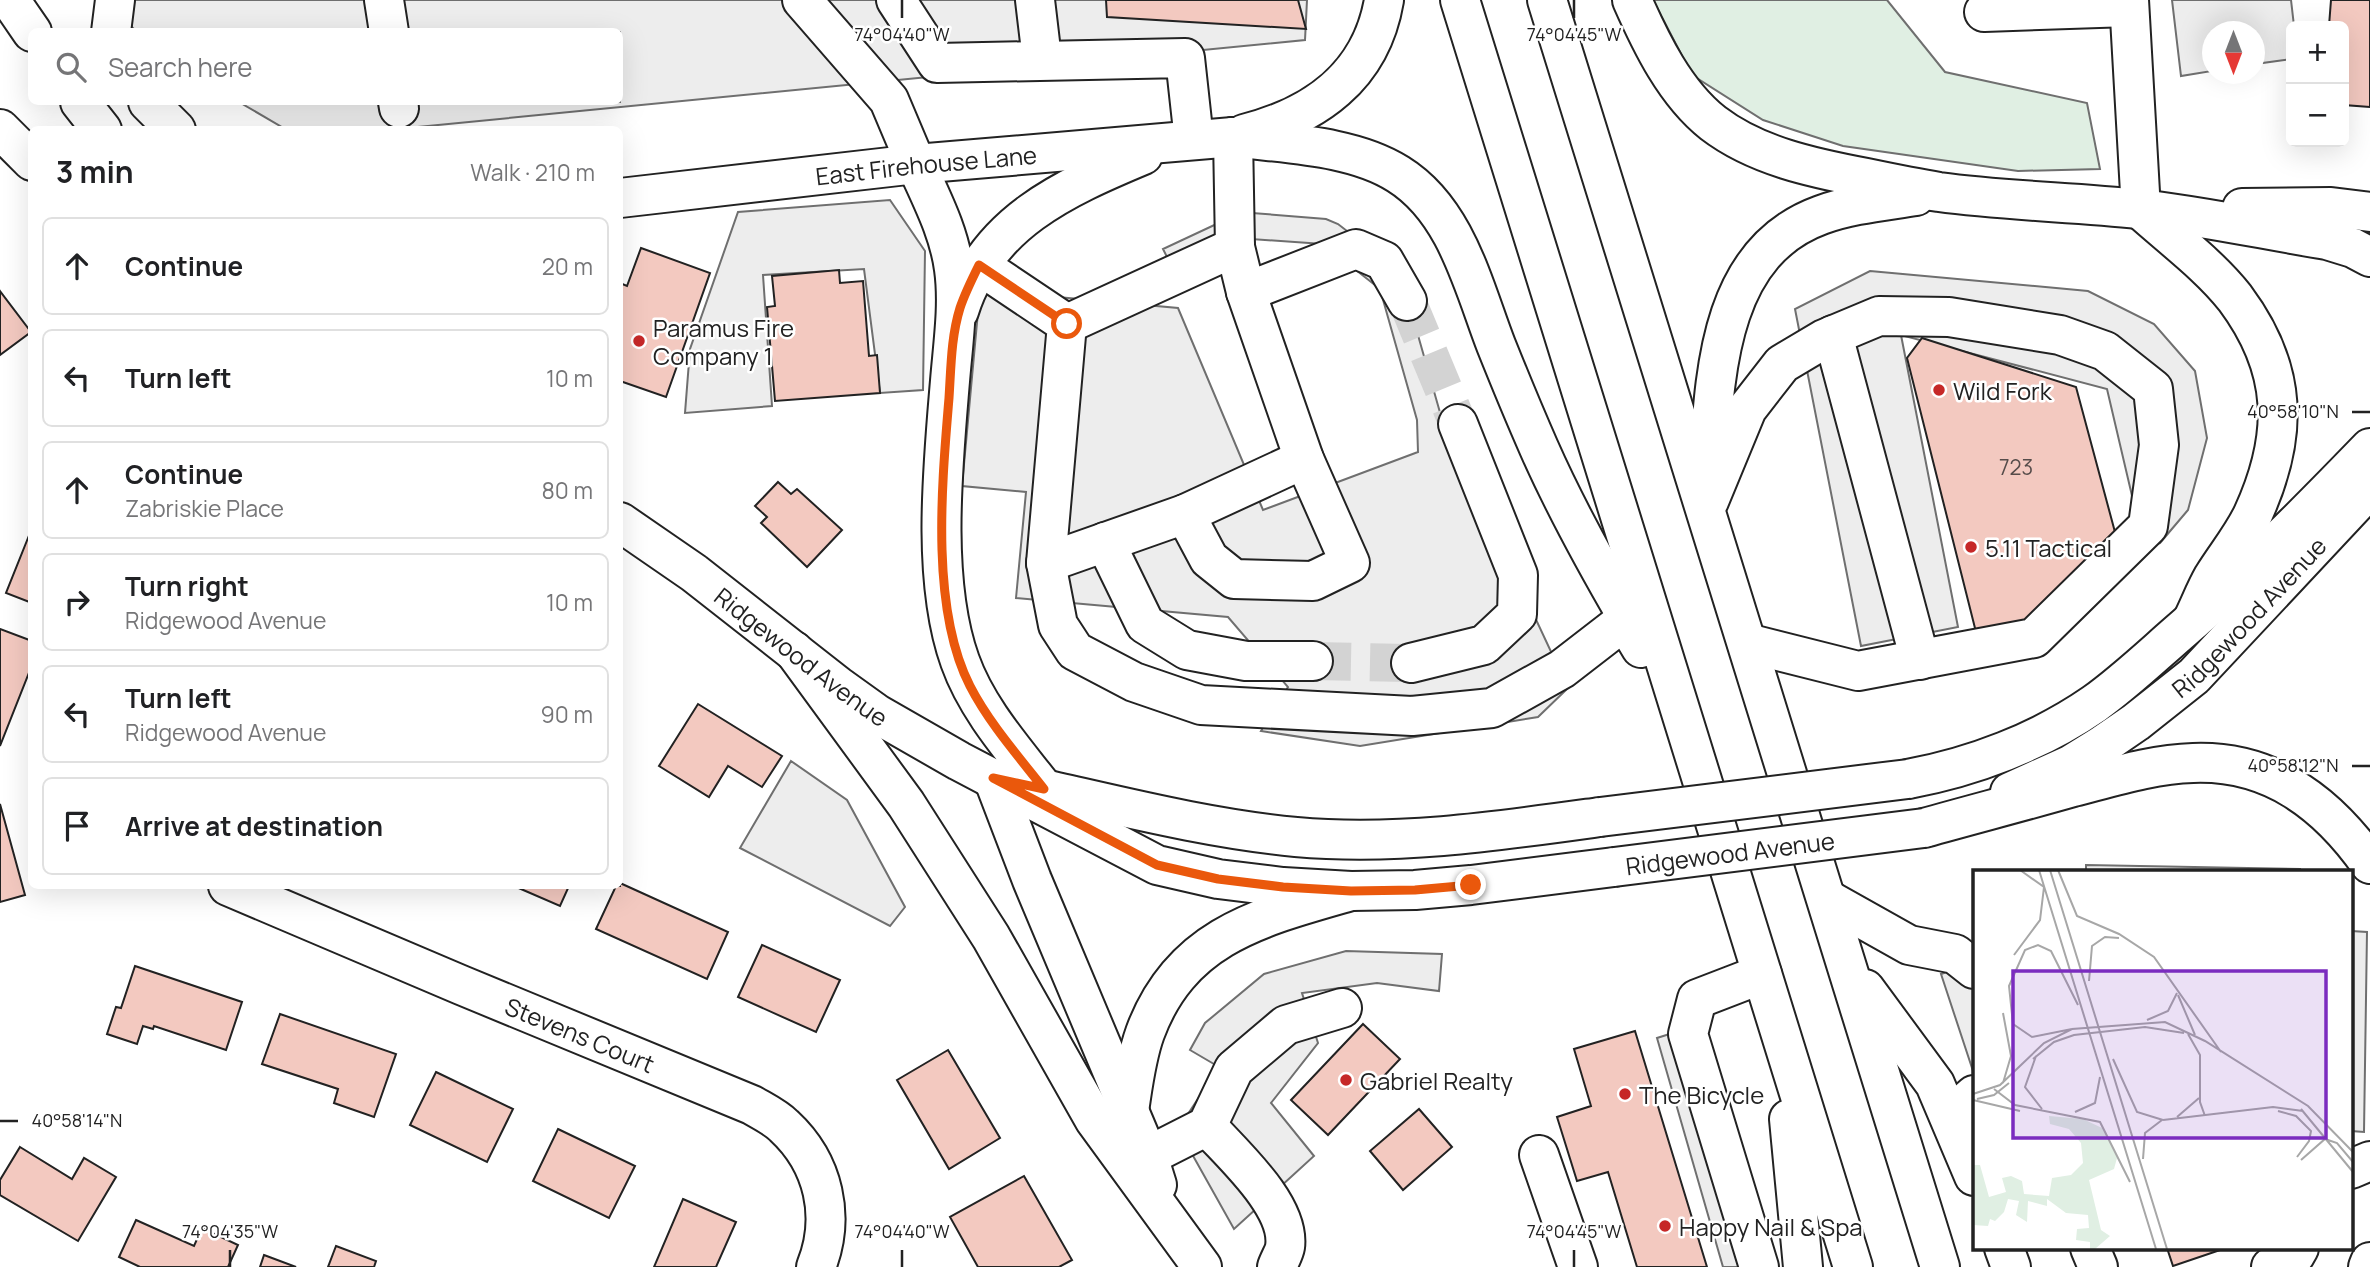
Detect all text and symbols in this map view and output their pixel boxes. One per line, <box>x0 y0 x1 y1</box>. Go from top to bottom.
north arrow <box>2202 21 2265 84</box>
map controls <box>2286 21 2349 147</box>
button: + <box>2286 21 2349 84</box>
text: 74°04'40"W <box>854 22 950 46</box>
text: 74°04'45"W <box>1527 22 1621 46</box>
search box <box>28 28 623 105</box>
icon: search <box>52 48 90 86</box>
text: Search here <box>108 49 253 85</box>
button: − <box>2286 84 2349 147</box>
street label: East Firehouse Lane <box>814 137 1038 192</box>
text: 3 min <box>56 151 134 192</box>
text: Walk · 210 m <box>470 156 595 188</box>
icon: ahead <box>58 247 96 285</box>
text: Continue <box>125 248 243 284</box>
text: 20 m <box>542 250 593 282</box>
route start <box>1051 308 1082 339</box>
place label: Paramus Fire Company 1 <box>653 311 794 372</box>
marker: Paramus Fire Company 1 <box>631 333 647 349</box>
icon: left <box>58 359 96 397</box>
text: Turn left <box>125 360 232 396</box>
text: 10 m <box>546 362 593 394</box>
place label: Wild Fork <box>1953 374 2053 407</box>
marker: Wild Fork <box>1931 382 1947 398</box>
text: 40°58'10"N <box>2247 399 2339 423</box>
house number: 723 <box>1999 453 2033 481</box>
text: Continue <box>125 456 243 492</box>
icon: ahead <box>58 471 96 509</box>
text: 80 m <box>542 474 593 506</box>
text: Zabriskie Place <box>125 492 284 524</box>
street label: Ridgewood Avenue <box>2164 529 2333 704</box>
place label: 5.11 Tactical <box>1985 531 2112 564</box>
marker: 5.11 Tactical <box>1963 539 1979 555</box>
text: Turn right <box>125 568 249 604</box>
street label: Ridgewood Avenue <box>708 579 894 733</box>
icon: right <box>58 583 96 621</box>
text: 10 m <box>546 586 593 618</box>
text: Ridgewood Avenue <box>125 604 326 636</box>
text: Turn left <box>125 680 232 716</box>
icon: left <box>58 695 96 733</box>
text: 90 m <box>541 698 593 730</box>
text: Ridgewood Avenue <box>125 716 326 748</box>
text: 40°58'12"N <box>2247 753 2339 777</box>
icon: arrive <box>58 807 96 845</box>
text: Arrive at destination <box>125 808 383 844</box>
street label: Ridgewood Avenue <box>1624 823 1837 882</box>
route end <box>1455 869 1486 900</box>
inset map <box>1973 870 2352 1250</box>
street label: Stevens Court <box>501 989 660 1080</box>
place label: Gabriel Realty <box>1360 1064 1513 1097</box>
marker: Gabriel Realty <box>1338 1072 1354 1088</box>
place label: The Bicycle <box>1639 1078 1764 1111</box>
marker: The Bicycle <box>1617 1086 1633 1102</box>
text: 40°58'14"N <box>32 1108 122 1132</box>
place label: Happy Nail & Spa <box>1679 1210 1863 1243</box>
marker: Happy Nail & Spa <box>1657 1218 1673 1234</box>
text: 74°04'35"W <box>182 1219 278 1243</box>
text: 74°04'40"W <box>854 1219 950 1243</box>
text: 74°04'45"W <box>1527 1219 1621 1243</box>

